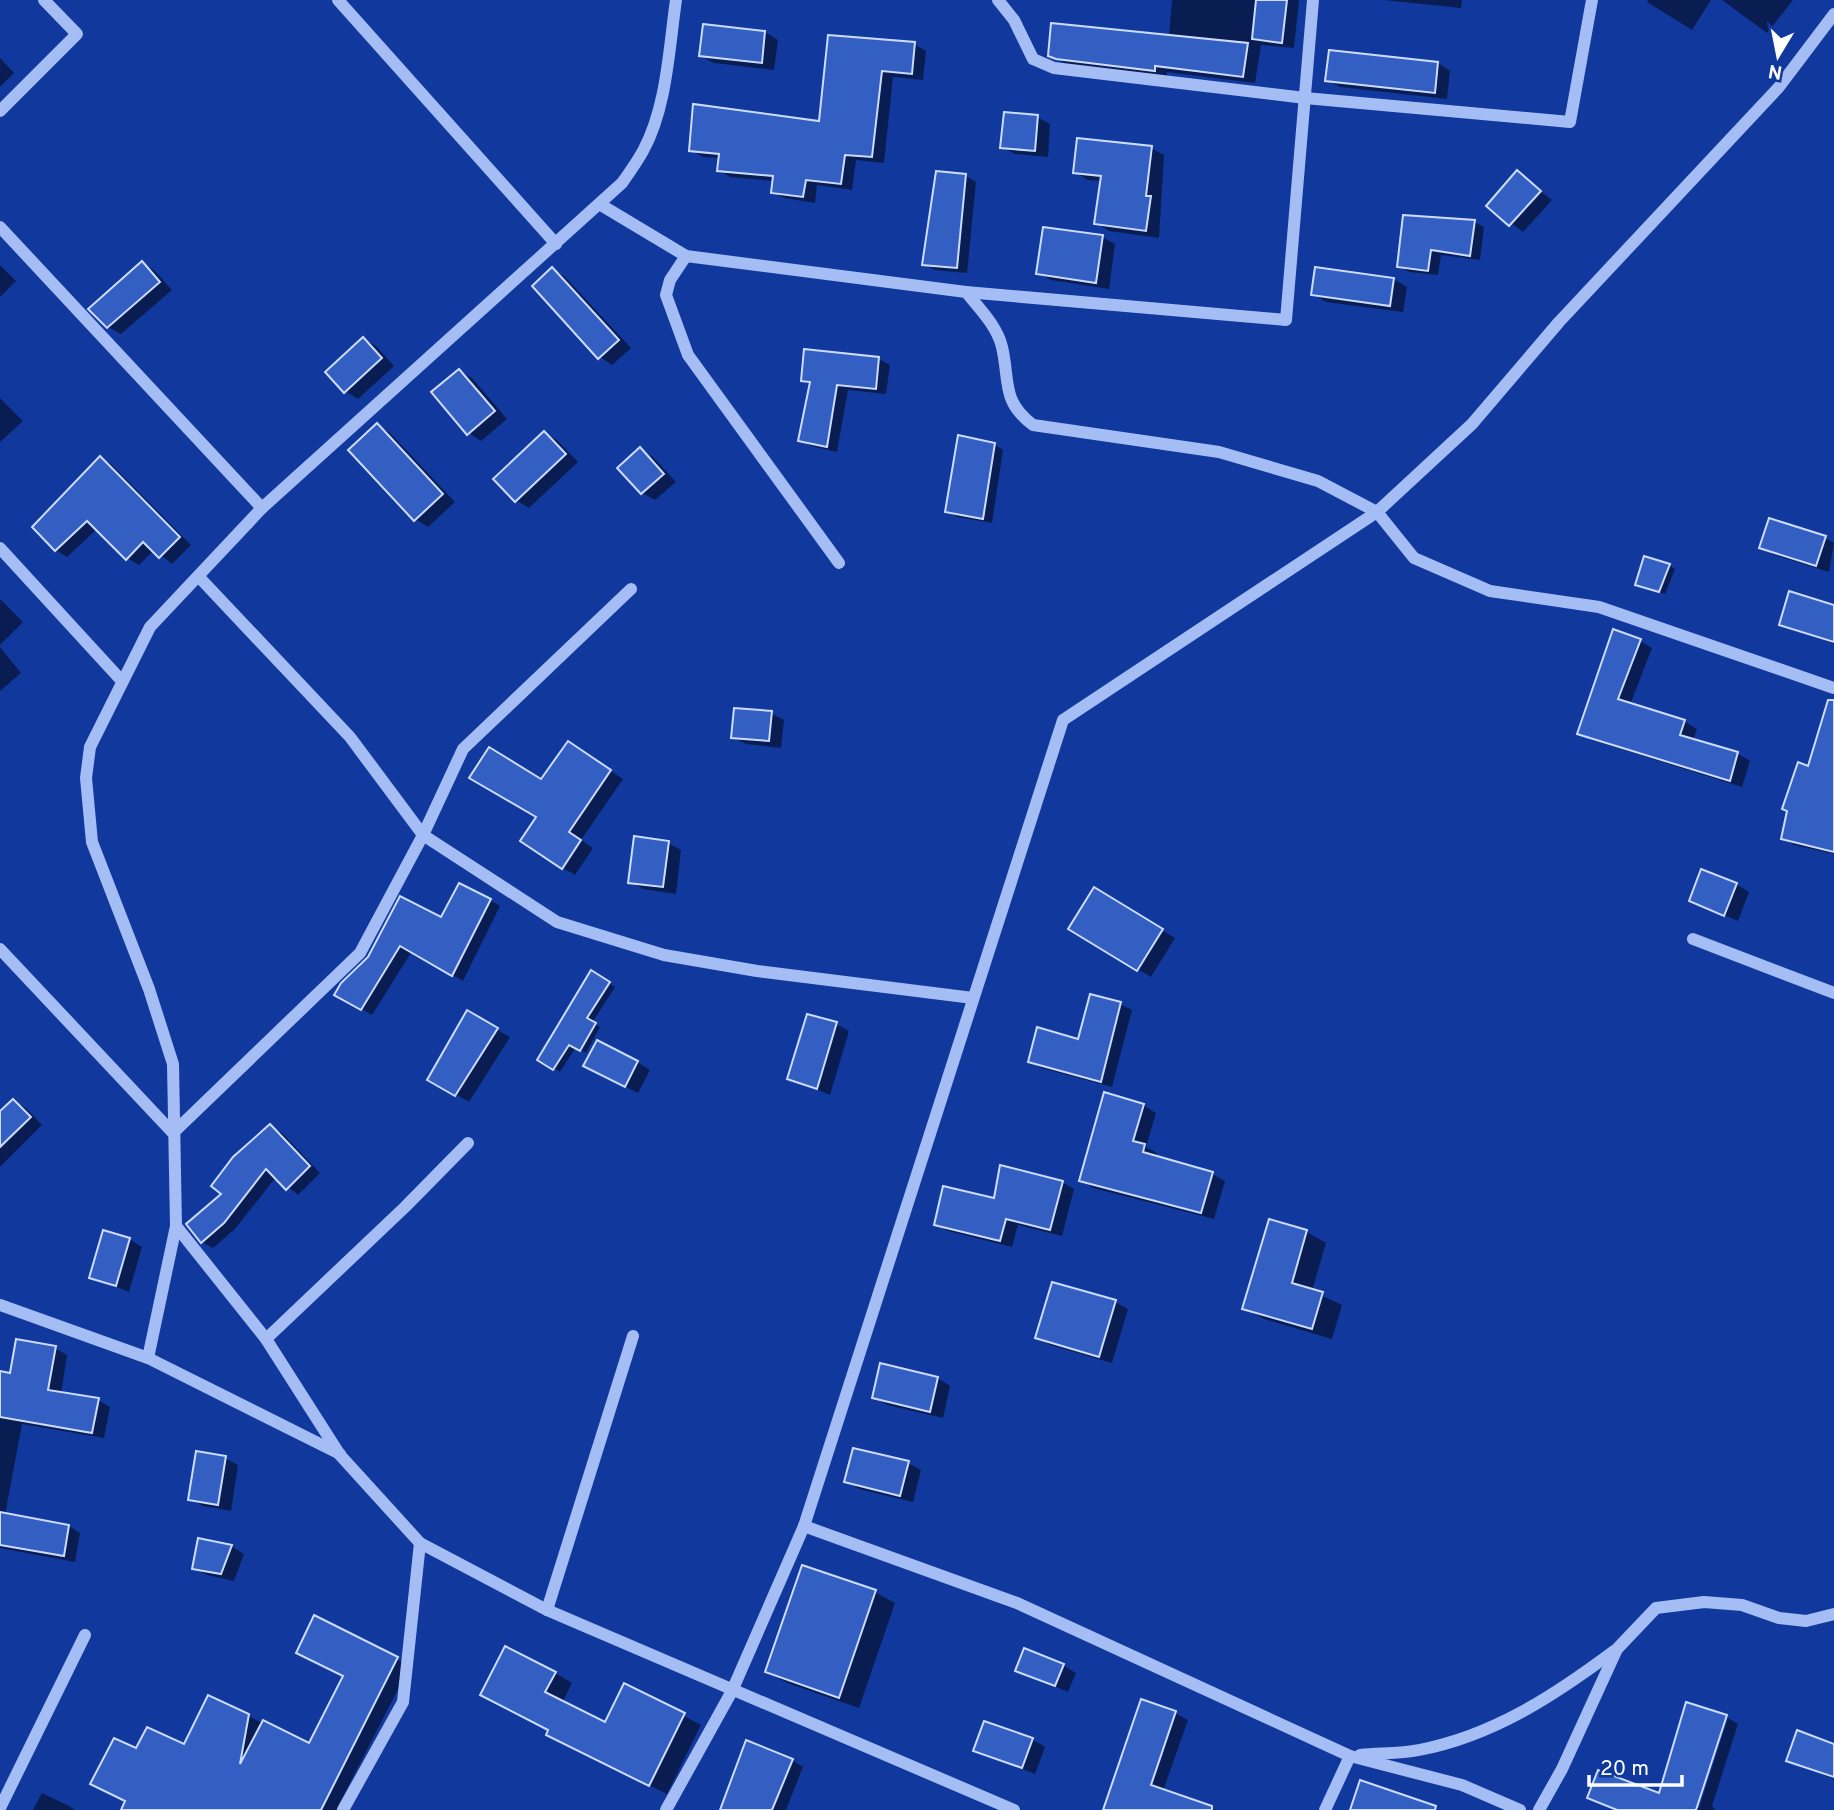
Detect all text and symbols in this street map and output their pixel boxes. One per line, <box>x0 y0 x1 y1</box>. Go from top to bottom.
north arrow <box>1743 21 1813 91</box>
text: N <box>1767 58 1784 84</box>
scale bar <box>1589 1744 1682 1788</box>
text: 20 m <box>1600 1756 1649 1783</box>

